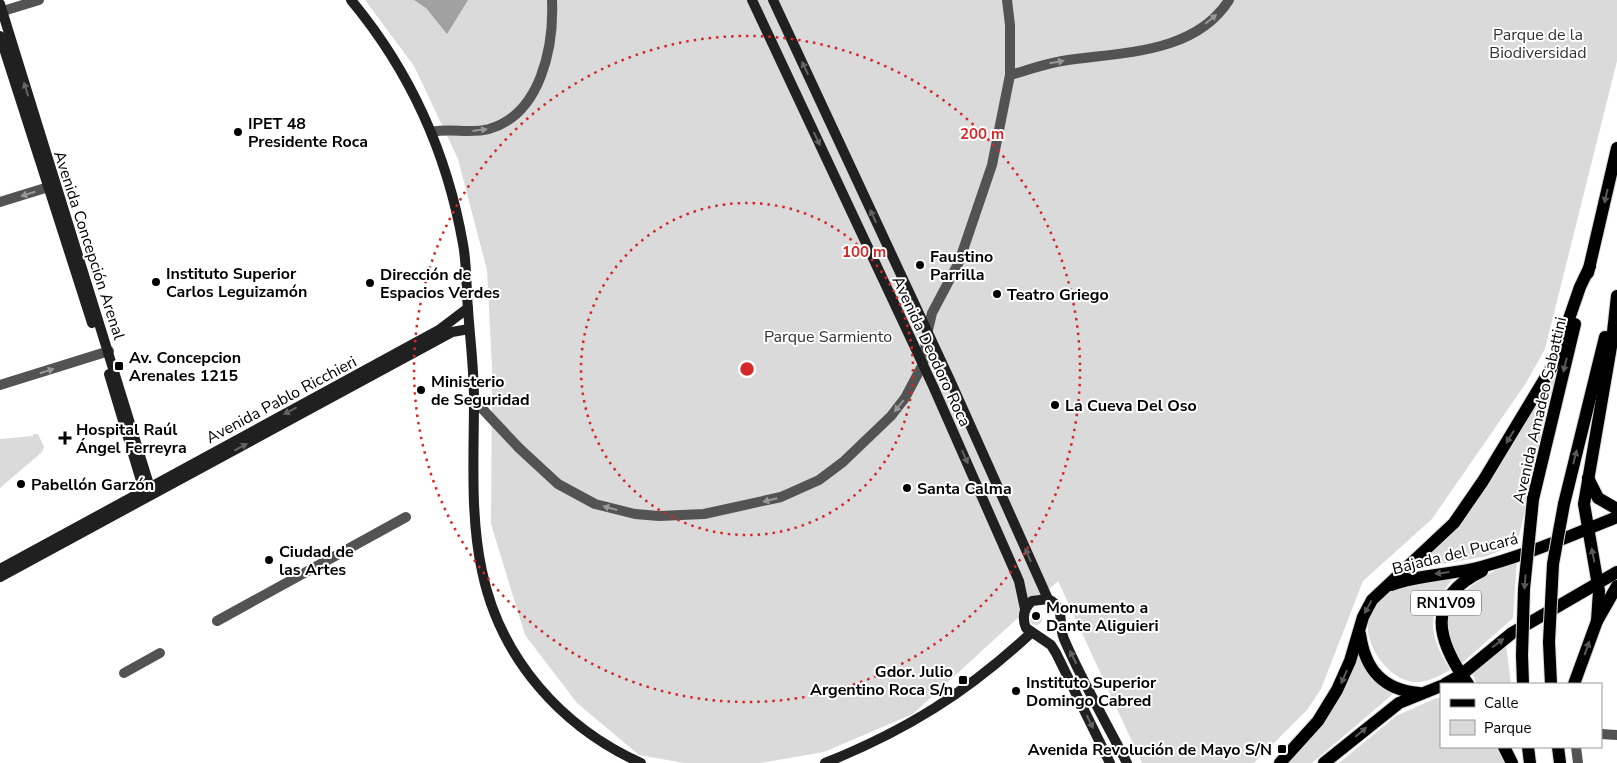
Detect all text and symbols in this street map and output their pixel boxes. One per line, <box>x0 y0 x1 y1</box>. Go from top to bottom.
one-way arrow <box>1205 14 1218 25</box>
park label: Parque de la Biodiversidad <box>1489 24 1587 64</box>
one-way arrow <box>1050 57 1066 65</box>
one-way arrow <box>800 61 808 75</box>
one-way arrow <box>22 81 30 96</box>
place label: IPET 48 Presidente Roca <box>248 113 368 153</box>
text: 200 m <box>960 124 1004 144</box>
marker: IPET 48 Presidente Roca <box>232 126 244 138</box>
one-way arrow <box>472 126 488 134</box>
one-way arrow <box>812 132 821 147</box>
street label: Avenida Concepción Arenal <box>48 148 130 343</box>
one-way arrow <box>1602 188 1610 203</box>
one-way arrow <box>20 190 35 198</box>
one-way arrow <box>869 209 877 223</box>
text: 100 m <box>842 242 886 262</box>
place label: Faustino Parrilla <box>930 246 993 286</box>
marker: Faustino Parrilla <box>914 259 926 271</box>
place label: Instituto Superior Carlos Leguizamón <box>166 263 307 303</box>
place label: Dirección de Espacios Verdes <box>380 264 500 304</box>
street label: Avenida Deodoro Roca <box>886 272 976 430</box>
marker: Instituto Superior Carlos Leguizamón <box>150 276 162 288</box>
marker: Dirección de Espacios Verdes <box>364 277 376 289</box>
place label: Teatro Griego <box>1007 284 1109 306</box>
marker: Teatro Griego <box>991 288 1003 300</box>
street label: Avenida Amadeo Sabattini <box>1508 315 1572 506</box>
park label: Parque Sarmiento <box>764 326 892 348</box>
place label: Av. Concepcion Arenales 1215 <box>129 347 241 387</box>
street label: Avenida Pablo Ricchieri <box>202 351 361 449</box>
one-way arrow <box>1561 357 1569 372</box>
marker: Av. Concepcion Arenales 1215 <box>113 360 125 372</box>
centre of rings <box>738 360 756 378</box>
one-way arrow <box>39 366 54 374</box>
place label: Ministerio de Seguridad <box>431 371 530 411</box>
marker: Ministerio de Seguridad <box>415 384 427 396</box>
place label: La Cueva Del Oso <box>1065 395 1197 417</box>
one-way arrow <box>893 399 904 412</box>
marker: La Cueva Del Oso <box>1049 399 1061 411</box>
one-way arrow <box>282 407 297 415</box>
place label: Hospital Raúl Ángel Ferreyra <box>76 419 187 459</box>
one-way arrow <box>1505 430 1515 443</box>
marker: Hospital Raúl Ángel Ferreyra <box>58 431 72 445</box>
one-way arrow <box>234 443 249 451</box>
one-way arrow <box>1571 449 1579 465</box>
one-way arrow <box>961 450 969 464</box>
place label: Pabellón Garzón <box>31 474 154 496</box>
marker: Pabellón Garzón <box>15 478 27 490</box>
place label: Santa Calma <box>917 478 1012 500</box>
marker: Santa Calma <box>901 482 913 494</box>
one-way arrow <box>762 496 777 504</box>
one-way arrow <box>602 504 617 512</box>
street label: Bajada del Pucará <box>1390 528 1521 580</box>
place label: Ciudad de las Artes <box>279 541 354 581</box>
one-way arrow <box>1023 548 1031 562</box>
one-way arrow <box>1589 548 1597 563</box>
marker: Ciudad de las Artes <box>263 554 275 566</box>
one-way arrow <box>1434 569 1450 577</box>
one-way arrow <box>1521 575 1529 591</box>
road number: RN1V09 <box>1411 590 1481 616</box>
place label: Monumento a Dante Aliguieri <box>1046 597 1158 637</box>
one-way arrow <box>1364 600 1372 614</box>
marker: Monumento a Dante Aliguieri <box>1030 610 1042 622</box>
one-way arrow <box>1491 638 1505 648</box>
one-way arrow <box>1583 640 1591 655</box>
one-way arrow <box>1069 650 1077 664</box>
place label: Gdor. Julio Argentino Roca S/n <box>810 661 953 701</box>
one-way arrow <box>1339 670 1347 684</box>
place label: Instituto Superior Domingo Cabred <box>1026 672 1157 712</box>
marker: Gdor. Julio Argentino Roca S/n <box>957 674 969 686</box>
legend <box>1440 683 1602 748</box>
marker: Instituto Superior Domingo Cabred <box>1010 685 1022 697</box>
text: Calle <box>1484 693 1519 713</box>
one-way arrow <box>1086 715 1094 729</box>
text: Parque <box>1484 718 1532 738</box>
one-way arrow <box>1355 726 1368 737</box>
place label: Avenida Revolución de Mayo S/N <box>1028 739 1272 761</box>
marker: Avenida Revolución de Mayo S/N <box>1276 743 1288 755</box>

